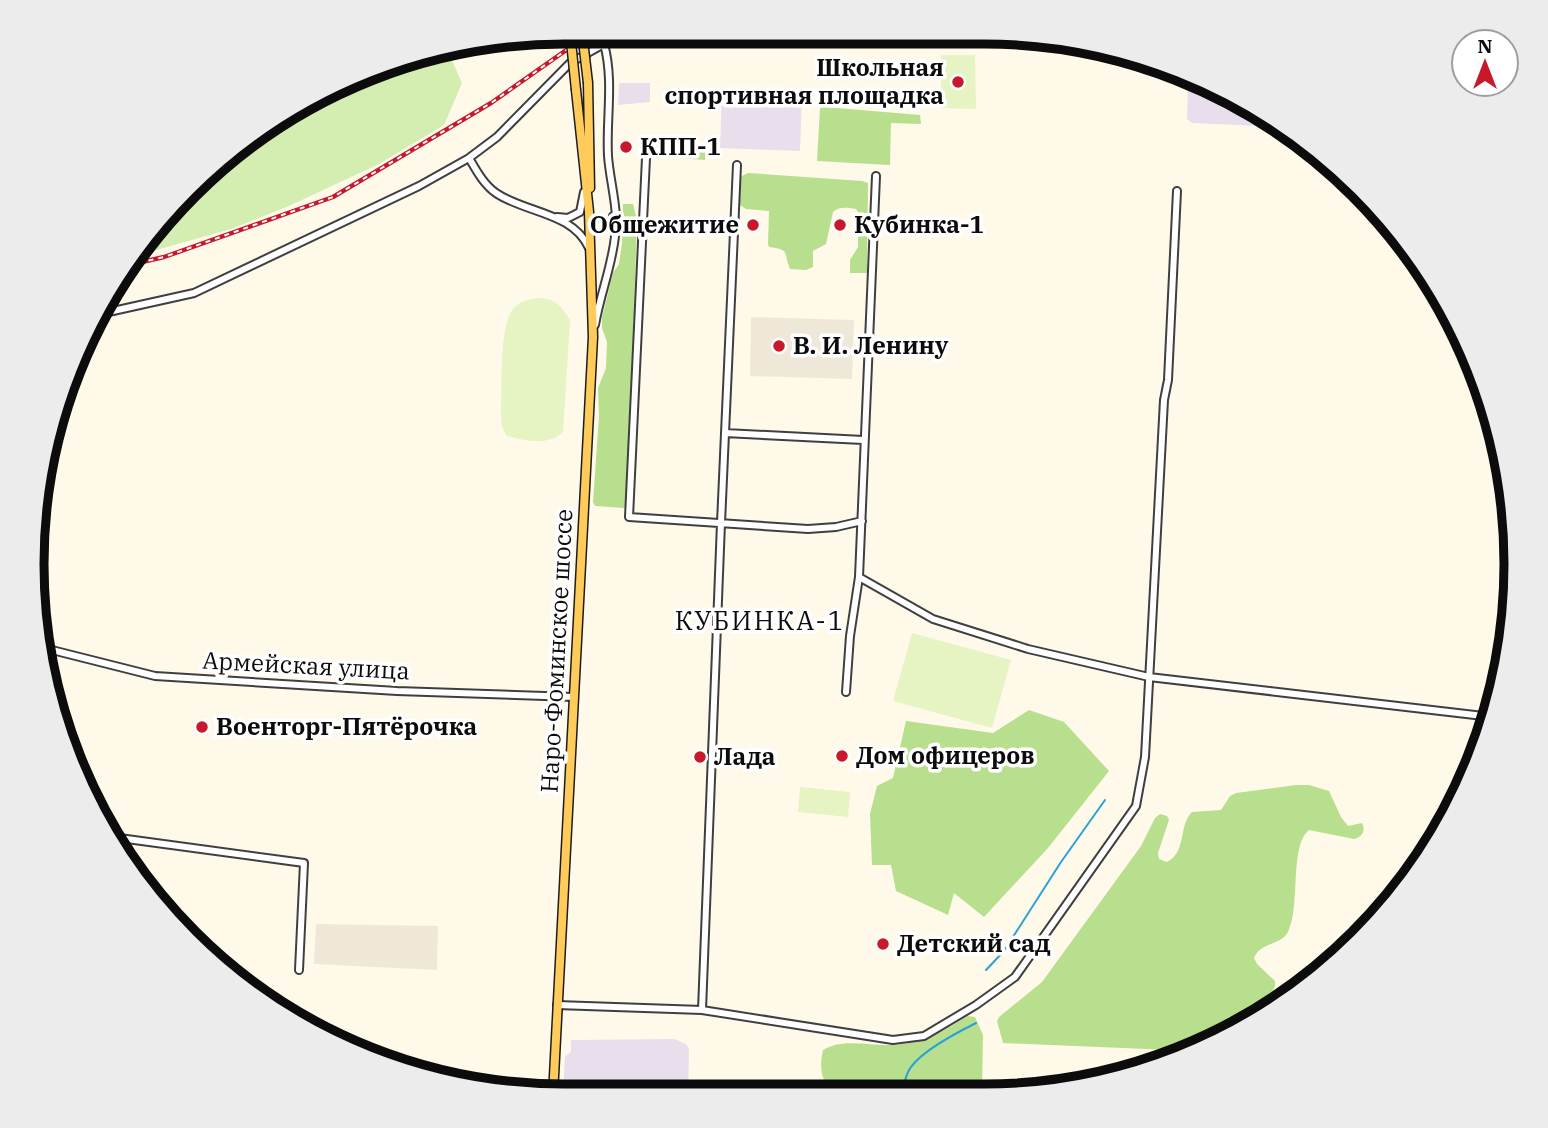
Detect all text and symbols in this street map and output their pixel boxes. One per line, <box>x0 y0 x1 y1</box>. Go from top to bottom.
north arrow <box>1450 28 1520 98</box>
text: N <box>1477 34 1493 58</box>
place label: Школьная спортивная площадка <box>664 51 944 111</box>
marker: Школьная спортивная площадка <box>950 74 966 90</box>
place label: КПП-1 <box>640 130 721 162</box>
marker: КПП-1 <box>618 139 634 155</box>
place label: Общежитие <box>590 208 739 240</box>
place label: Кубинка-1 <box>854 208 984 240</box>
marker: Общежитие <box>745 217 761 233</box>
marker: Кубинка-1 <box>832 217 848 233</box>
place label: В. И. Ленину <box>793 329 949 361</box>
marker: В. И. Ленину <box>771 338 787 354</box>
street label: Наро-Фоминское шоссе <box>533 508 579 794</box>
district label: КУБИНКА-1 <box>675 603 845 637</box>
street label: Армейская улица <box>202 644 411 686</box>
place label: Военторг-Пятёрочка <box>216 710 477 742</box>
marker: Военторг-Пятёрочка <box>194 719 210 735</box>
place label: Дом офицеров <box>856 739 1035 771</box>
place label: Лада <box>714 740 776 772</box>
marker: Дом офицеров <box>834 748 850 764</box>
marker: Лада <box>692 749 708 765</box>
place label: Детский сад <box>897 927 1051 959</box>
marker: Детский сад <box>875 936 891 952</box>

